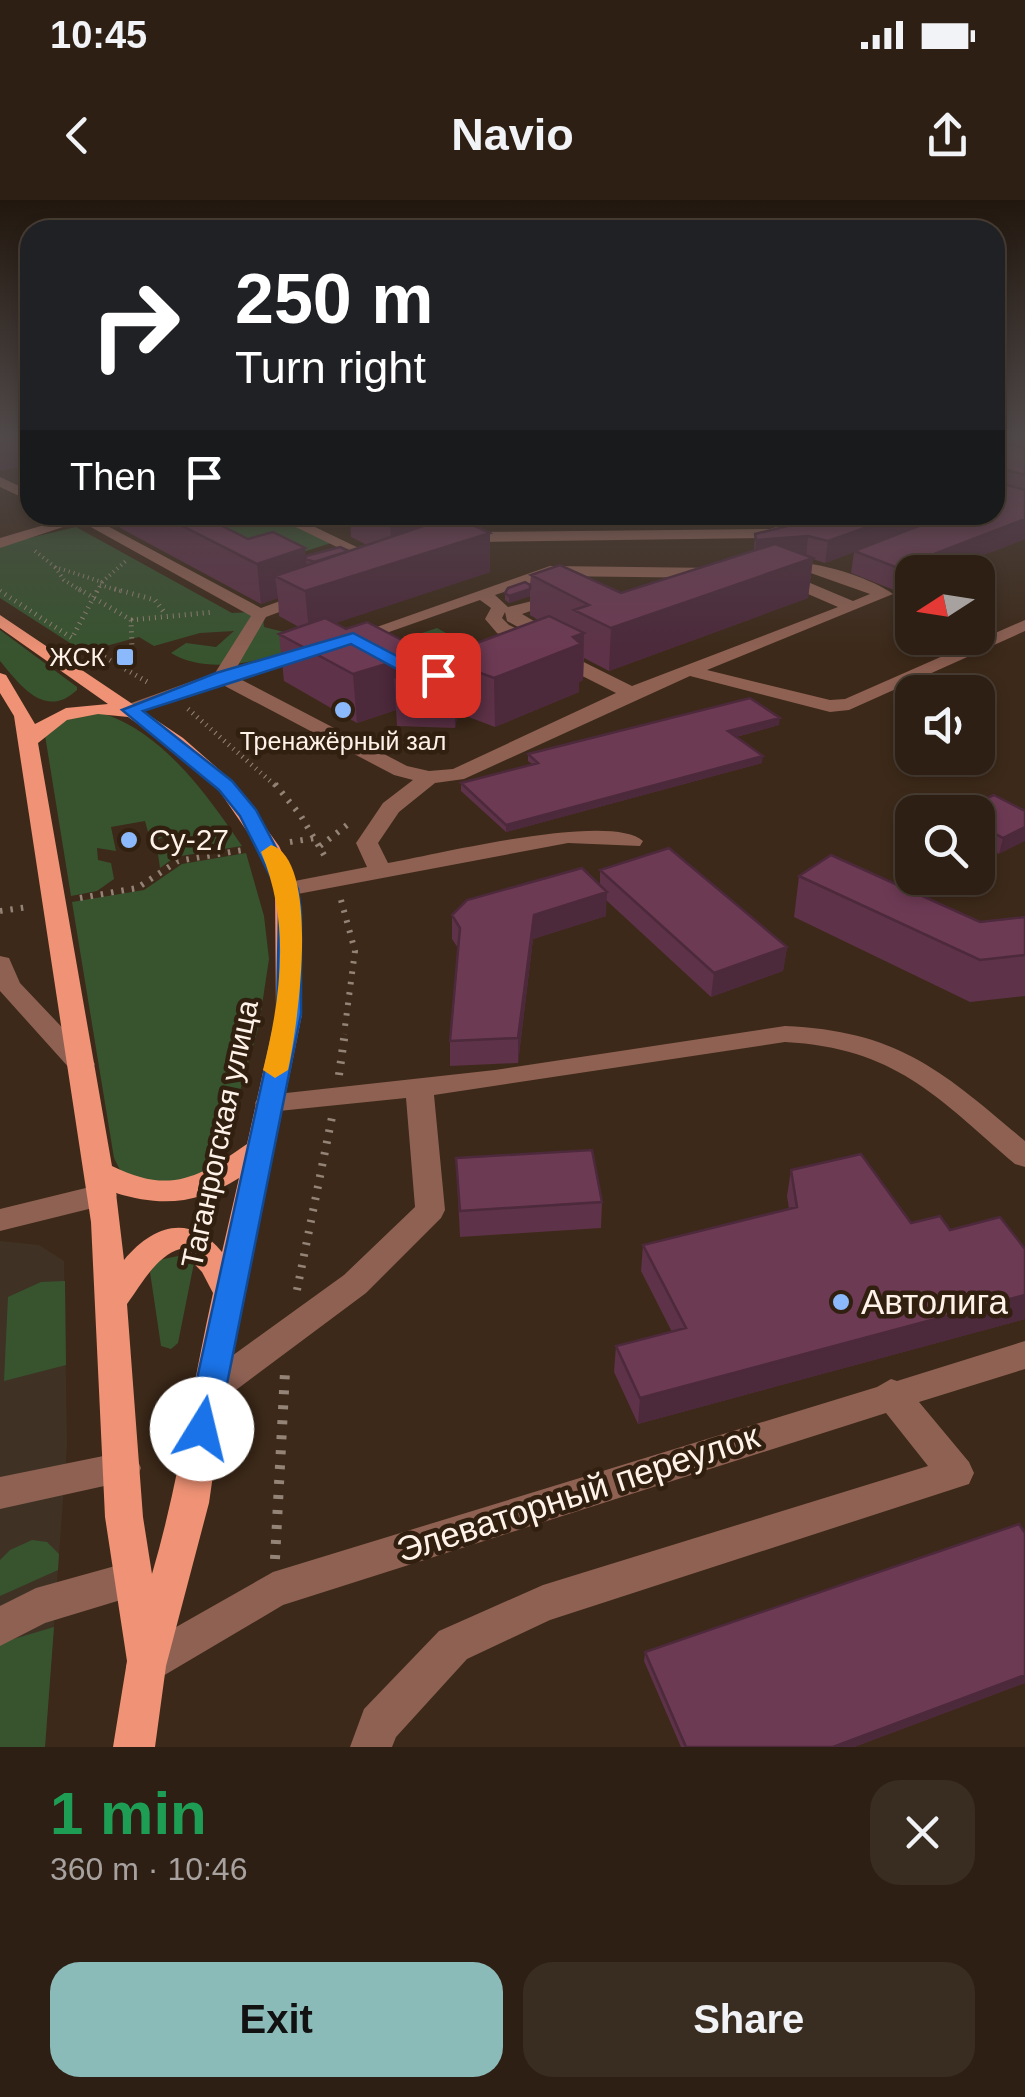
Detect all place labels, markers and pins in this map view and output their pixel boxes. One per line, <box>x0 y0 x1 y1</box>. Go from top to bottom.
pin <box>396 633 481 718</box>
place label: ЖСК <box>50 643 105 671</box>
marker: ЖСК <box>114 646 136 668</box>
marker: Тренажёрный зал <box>332 699 354 721</box>
place label: Тренажёрный зал <box>240 727 446 755</box>
place label: Су-27 <box>149 823 229 856</box>
marker: Су-27 <box>118 829 140 851</box>
place label: Автолига <box>861 1282 1008 1321</box>
marker: Автолига <box>830 1291 852 1313</box>

